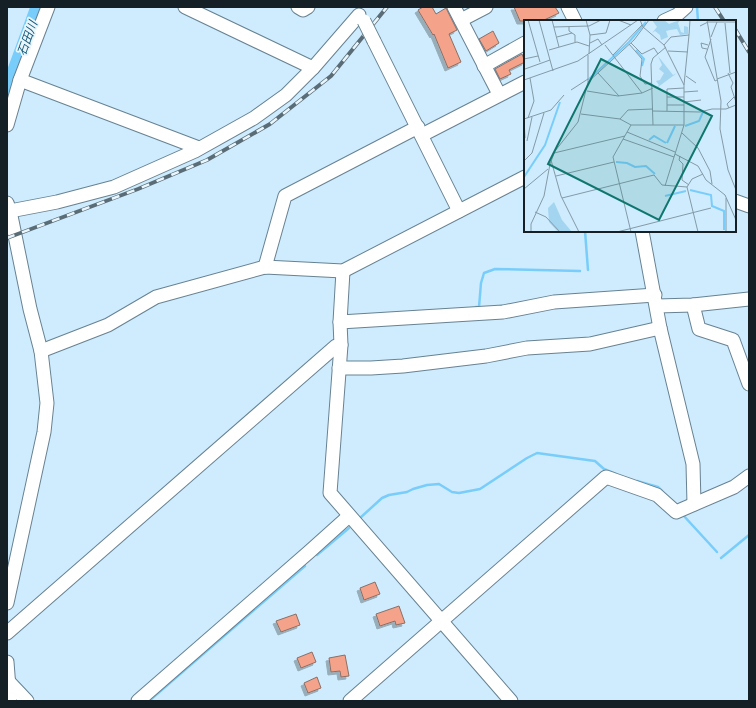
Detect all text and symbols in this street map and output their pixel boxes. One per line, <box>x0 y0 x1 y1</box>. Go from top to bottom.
water label: 石田川 <box>14 17 41 57</box>
inset map <box>524 20 736 232</box>

